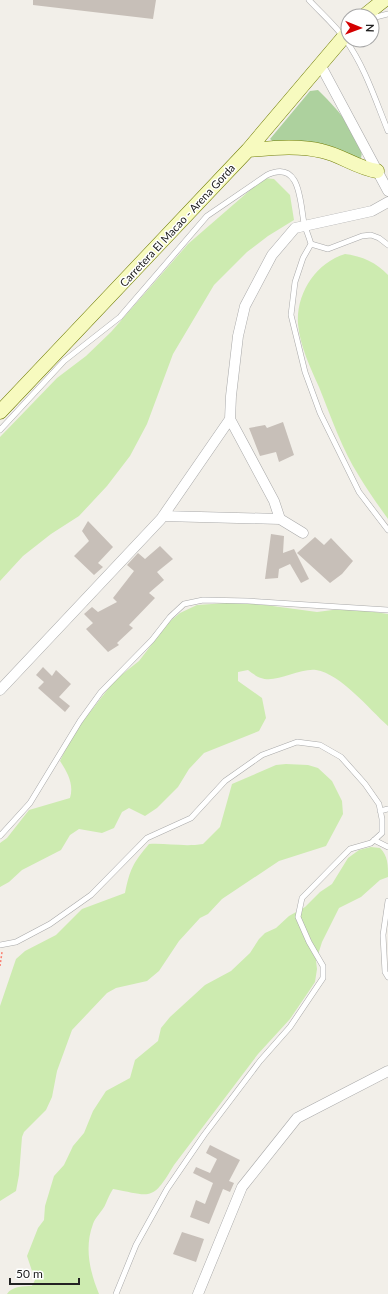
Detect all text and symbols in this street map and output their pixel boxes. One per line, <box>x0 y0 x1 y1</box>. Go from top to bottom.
north arrow <box>340 8 380 48</box>
text: N <box>364 24 377 33</box>
street label: Carretera El Macao - Arena Gorda <box>117 161 237 289</box>
scale bar <box>10 1260 79 1286</box>
text: 50 m <box>16 1266 43 1281</box>

